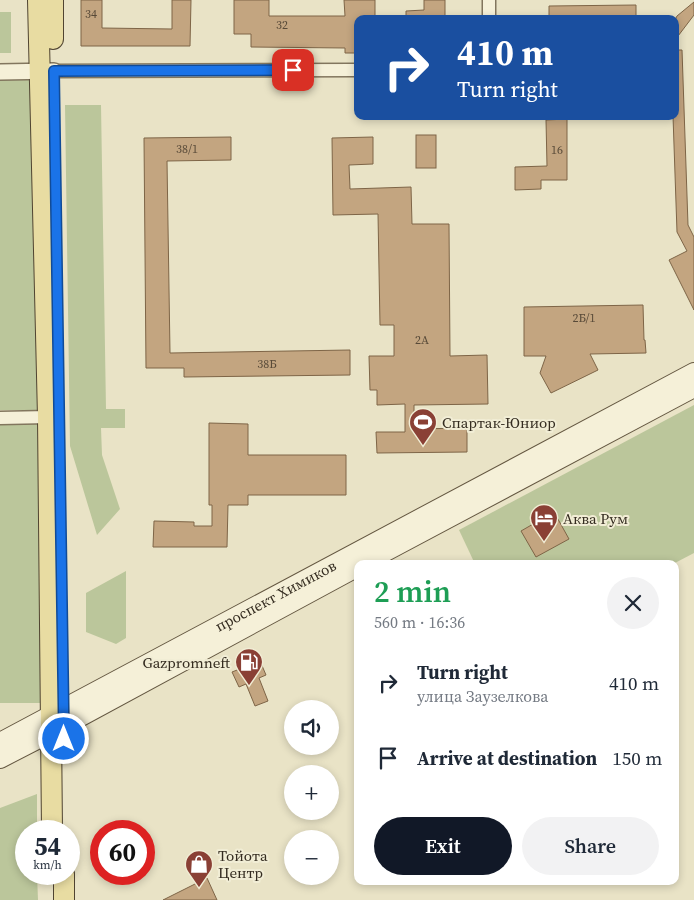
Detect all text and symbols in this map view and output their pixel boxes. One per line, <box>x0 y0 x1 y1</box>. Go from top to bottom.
house number: 34 <box>85 6 97 22</box>
house number: 32 <box>276 17 288 33</box>
text: 410 m <box>457 29 553 77</box>
icon: right <box>374 35 439 100</box>
pin <box>272 49 314 91</box>
icon: arrive <box>279 56 307 84</box>
text: Turn right <box>457 74 558 104</box>
house number: 38/1 <box>176 141 198 157</box>
house number: 16 <box>551 142 563 158</box>
house number: 2Б/1 <box>572 310 596 326</box>
house number: 2А <box>415 332 429 348</box>
house number: 38Б <box>257 356 277 372</box>
sports icon: Спартак-Юниор <box>408 407 438 446</box>
place label: Спартак-Юниор <box>442 412 556 433</box>
hotel icon: Аква Рум <box>529 503 559 542</box>
place label: Аква Рум <box>563 508 628 529</box>
street label: проспект Химиков <box>211 554 340 636</box>
text: 2 min <box>374 571 451 612</box>
button: close <box>607 577 659 629</box>
text: 560 m · 16:36 <box>374 611 465 633</box>
fuel station icon: Gazpromneft <box>234 647 264 686</box>
place label: Gazpromneft <box>143 652 230 673</box>
text: Turn right <box>417 659 508 685</box>
icon: right <box>374 669 402 697</box>
text: 410 m <box>609 670 659 696</box>
text: улица Заузелкова <box>417 685 548 707</box>
map controls <box>284 700 339 885</box>
button: sound <box>284 700 339 755</box>
position arrow <box>37 712 89 764</box>
icon: arrive <box>374 744 402 772</box>
text: Arrive at destination <box>417 745 597 771</box>
text: 150 m <box>612 745 662 771</box>
button: + <box>284 765 339 820</box>
button: Exit <box>374 817 512 875</box>
button: Share <box>522 817 659 875</box>
speed limit sign: 60 <box>90 820 155 885</box>
text: 54 <box>34 829 61 863</box>
button: − <box>284 830 339 885</box>
place label: Тойота Центр <box>218 845 268 883</box>
shop icon: Тойота Центр <box>184 849 214 888</box>
text: km/h <box>33 857 62 873</box>

